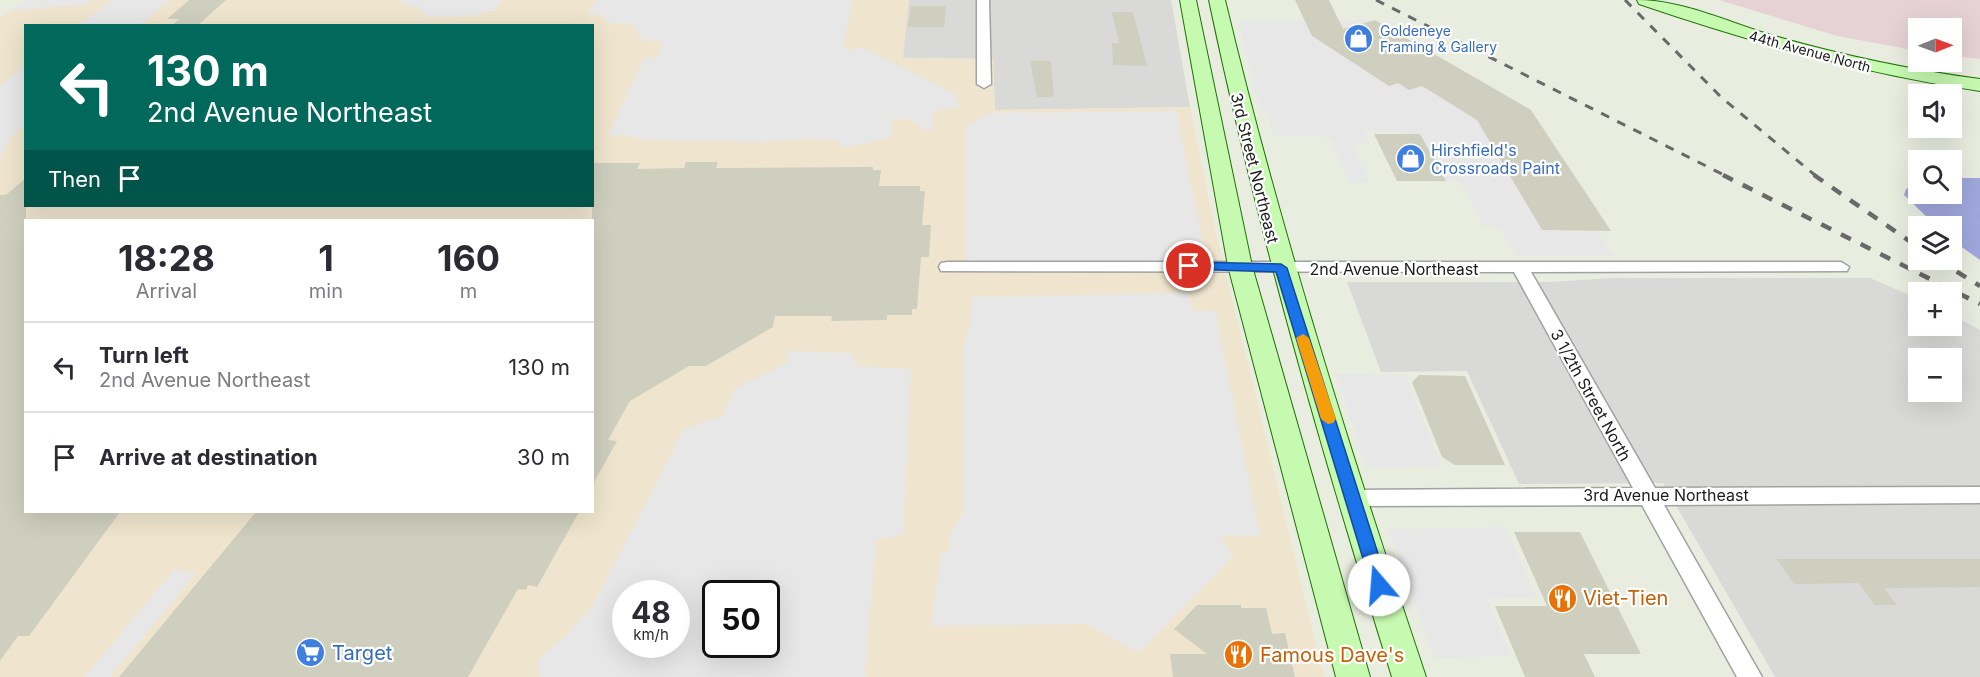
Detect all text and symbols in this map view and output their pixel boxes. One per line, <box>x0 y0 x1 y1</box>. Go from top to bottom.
north arrow <box>1908 18 1962 72</box>
map controls <box>1908 18 1962 402</box>
shop icon: Goldeneye Framing & Gallery <box>1343 22 1375 54</box>
place label: Goldeneye Framing & Gallery <box>1380 22 1497 55</box>
street label: 44th Avenue North <box>1747 27 1873 75</box>
text: 130 m <box>147 45 269 96</box>
icon: left <box>48 48 126 126</box>
button: sound <box>1908 84 1962 138</box>
street label: 3rd Street Northeast <box>1227 91 1283 245</box>
text: 2nd Avenue Northeast <box>147 96 432 129</box>
place label: Hirshfield's Crossroads Paint <box>1431 140 1560 178</box>
shop icon: Hirshfield's Crossroads Paint <box>1394 143 1426 175</box>
button: search <box>1908 150 1962 204</box>
icon: arrive <box>113 162 146 195</box>
text: Then <box>48 166 101 192</box>
button: layers <box>1908 216 1962 270</box>
text: 18:28 <box>118 236 215 280</box>
text: 1 <box>318 236 334 280</box>
text: 160 <box>437 236 500 280</box>
pin <box>1163 240 1214 291</box>
icon: arrive <box>1172 249 1205 282</box>
street label: 2nd Avenue Northeast <box>1310 259 1478 279</box>
text: Arrival <box>136 279 197 303</box>
text: min <box>309 279 343 303</box>
text: m <box>460 279 477 303</box>
button: + <box>1908 282 1962 336</box>
street label: 3 1/2th Street North <box>1546 325 1636 465</box>
text: Turn left <box>99 342 189 368</box>
button: − <box>1908 348 1962 402</box>
icon: left <box>48 351 81 384</box>
text: 130 m <box>508 354 570 380</box>
text: 2nd Avenue Northeast <box>99 368 310 392</box>
icon: arrive <box>48 441 81 474</box>
text: Arrive at destination <box>99 444 318 470</box>
text: 30 m <box>517 444 570 470</box>
street label: 3rd Avenue Northeast <box>1583 485 1749 505</box>
position arrow <box>1347 553 1411 617</box>
speed limit sign: 50 <box>702 580 780 658</box>
restaurant icon: Viet-Tien <box>1546 582 1578 614</box>
place label: Viet-Tien <box>1583 586 1668 610</box>
text: 48 <box>631 594 671 630</box>
text: km/h <box>633 625 669 644</box>
supermarket icon: Target <box>295 637 327 669</box>
restaurant icon: Famous Dave's <box>1223 639 1255 671</box>
place label: Target <box>332 641 393 665</box>
place label: Famous Dave's <box>1260 643 1404 667</box>

